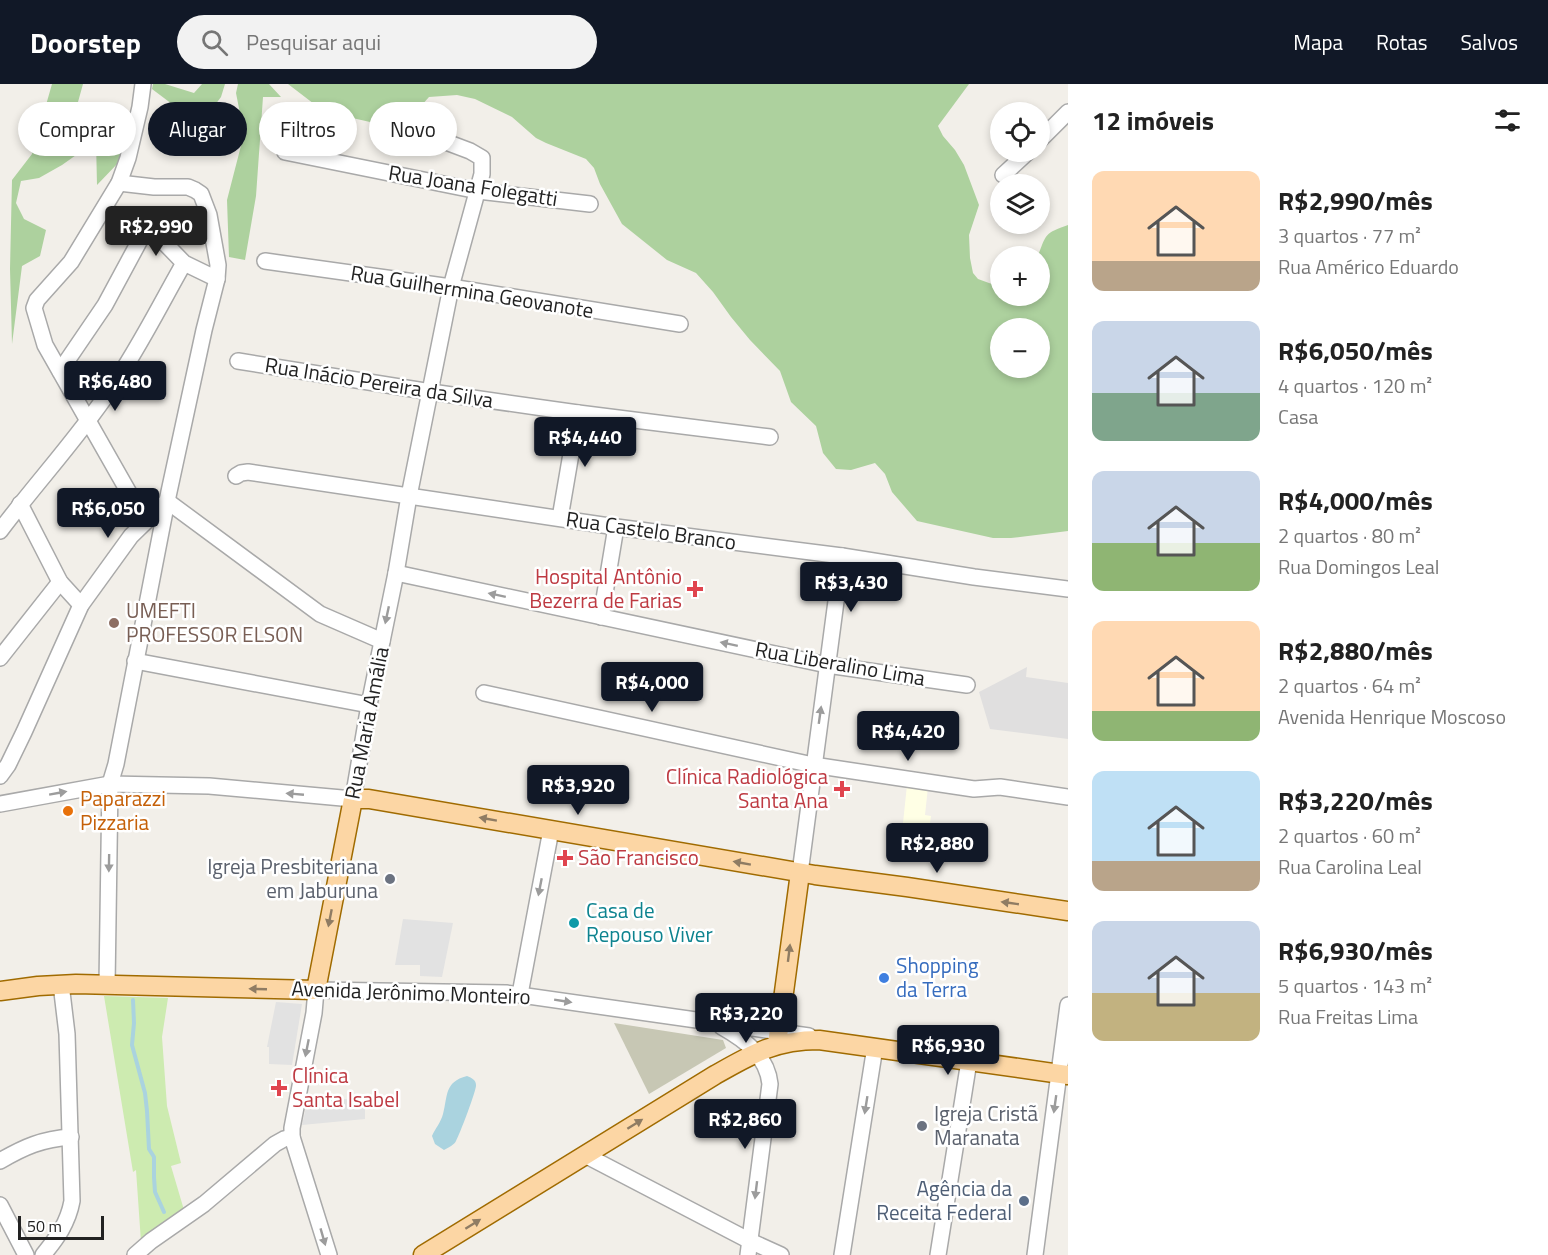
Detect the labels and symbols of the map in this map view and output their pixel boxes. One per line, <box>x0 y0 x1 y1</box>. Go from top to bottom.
street label: Rua Joana Folegatti <box>386 156 560 214</box>
pin: R$2,990 <box>101 206 211 257</box>
street label: Rua Guilhermina Geovanote <box>348 256 596 326</box>
street label: Rua Inácio Pereira da Silva <box>263 348 496 416</box>
pin: R$6,480 <box>60 361 170 412</box>
pin: R$4,440 <box>530 417 640 468</box>
pin: R$6,050 <box>53 488 163 539</box>
street label: Rua Castelo Branco <box>564 502 738 558</box>
place label: Hospital Antônio Bezerra de Farias <box>529 560 682 616</box>
pin: R$3,430 <box>796 562 906 613</box>
marker: Hospital Antônio Bezerra de Farias <box>686 580 704 598</box>
one-way arrow <box>487 590 506 599</box>
place label: UMEFTI PROFESSOR ELSON <box>126 594 303 650</box>
one-way arrow <box>382 606 392 624</box>
marker: UMEFTI PROFESSOR ELSON <box>107 616 121 630</box>
street label: Rua Liberalino Lima <box>752 632 928 694</box>
one-way arrow <box>720 639 738 649</box>
street label: Rua Maria Amália <box>336 643 397 802</box>
pin: R$4,000 <box>597 662 707 713</box>
one-way arrow <box>816 705 825 724</box>
pin: R$4,420 <box>853 711 963 762</box>
place label: Clínica Radiológica Santa Ana <box>666 760 828 816</box>
pin: R$3,920 <box>523 765 633 816</box>
marker: Clínica Radiológica Santa Ana <box>833 780 851 798</box>
place label: Paparazzi Pizzaria <box>80 782 166 838</box>
one-way arrow <box>48 788 67 797</box>
one-way arrow <box>285 789 304 798</box>
marker: Paparazzi Pizzaria <box>61 804 75 818</box>
one-way arrow <box>478 814 497 823</box>
pin: R$2,880 <box>882 823 992 874</box>
place label: São Francisco <box>578 841 699 873</box>
marker: São Francisco <box>556 849 574 867</box>
place label: Igreja Presbiteriana em Jaburuna <box>207 850 378 906</box>
one-way arrow <box>104 854 113 873</box>
one-way arrow <box>732 858 751 867</box>
marker: Igreja Presbiteriana em Jaburuna <box>383 872 397 886</box>
one-way arrow <box>535 878 544 897</box>
place label: Casa de Repouso Viver <box>586 894 713 950</box>
one-way arrow <box>1001 898 1020 907</box>
one-way arrow <box>325 909 334 928</box>
marker: Casa de Repouso Viver <box>567 916 581 930</box>
one-way arrow <box>784 943 794 962</box>
place label: Shopping da Terra <box>896 949 979 1005</box>
marker: Shopping da Terra <box>877 971 891 985</box>
street label: Avenida Jerônimo Monteiro <box>291 972 531 1012</box>
one-way arrow <box>249 984 268 993</box>
pin: R$3,220 <box>691 993 801 1044</box>
one-way arrow <box>554 997 573 1006</box>
pin: R$6,930 <box>893 1025 1003 1076</box>
one-way arrow <box>302 1039 311 1058</box>
place label: Clínica Santa Isabel <box>292 1059 400 1115</box>
marker: Clínica Santa Isabel <box>270 1079 288 1097</box>
one-way arrow <box>1050 1095 1060 1114</box>
one-way arrow <box>861 1096 870 1115</box>
place label: Igreja Cristã Maranata <box>934 1097 1038 1153</box>
pin: R$2,860 <box>690 1099 800 1150</box>
one-way arrow <box>627 1119 643 1130</box>
marker: Igreja Cristã Maranata <box>915 1119 929 1133</box>
place label: Agência da Receita Federal <box>876 1172 1012 1228</box>
one-way arrow <box>752 1181 761 1200</box>
marker: Agência da Receita Federal <box>1017 1194 1031 1208</box>
scale bar <box>18 1213 104 1240</box>
one-way arrow <box>465 1219 481 1230</box>
one-way arrow <box>319 1228 328 1246</box>

